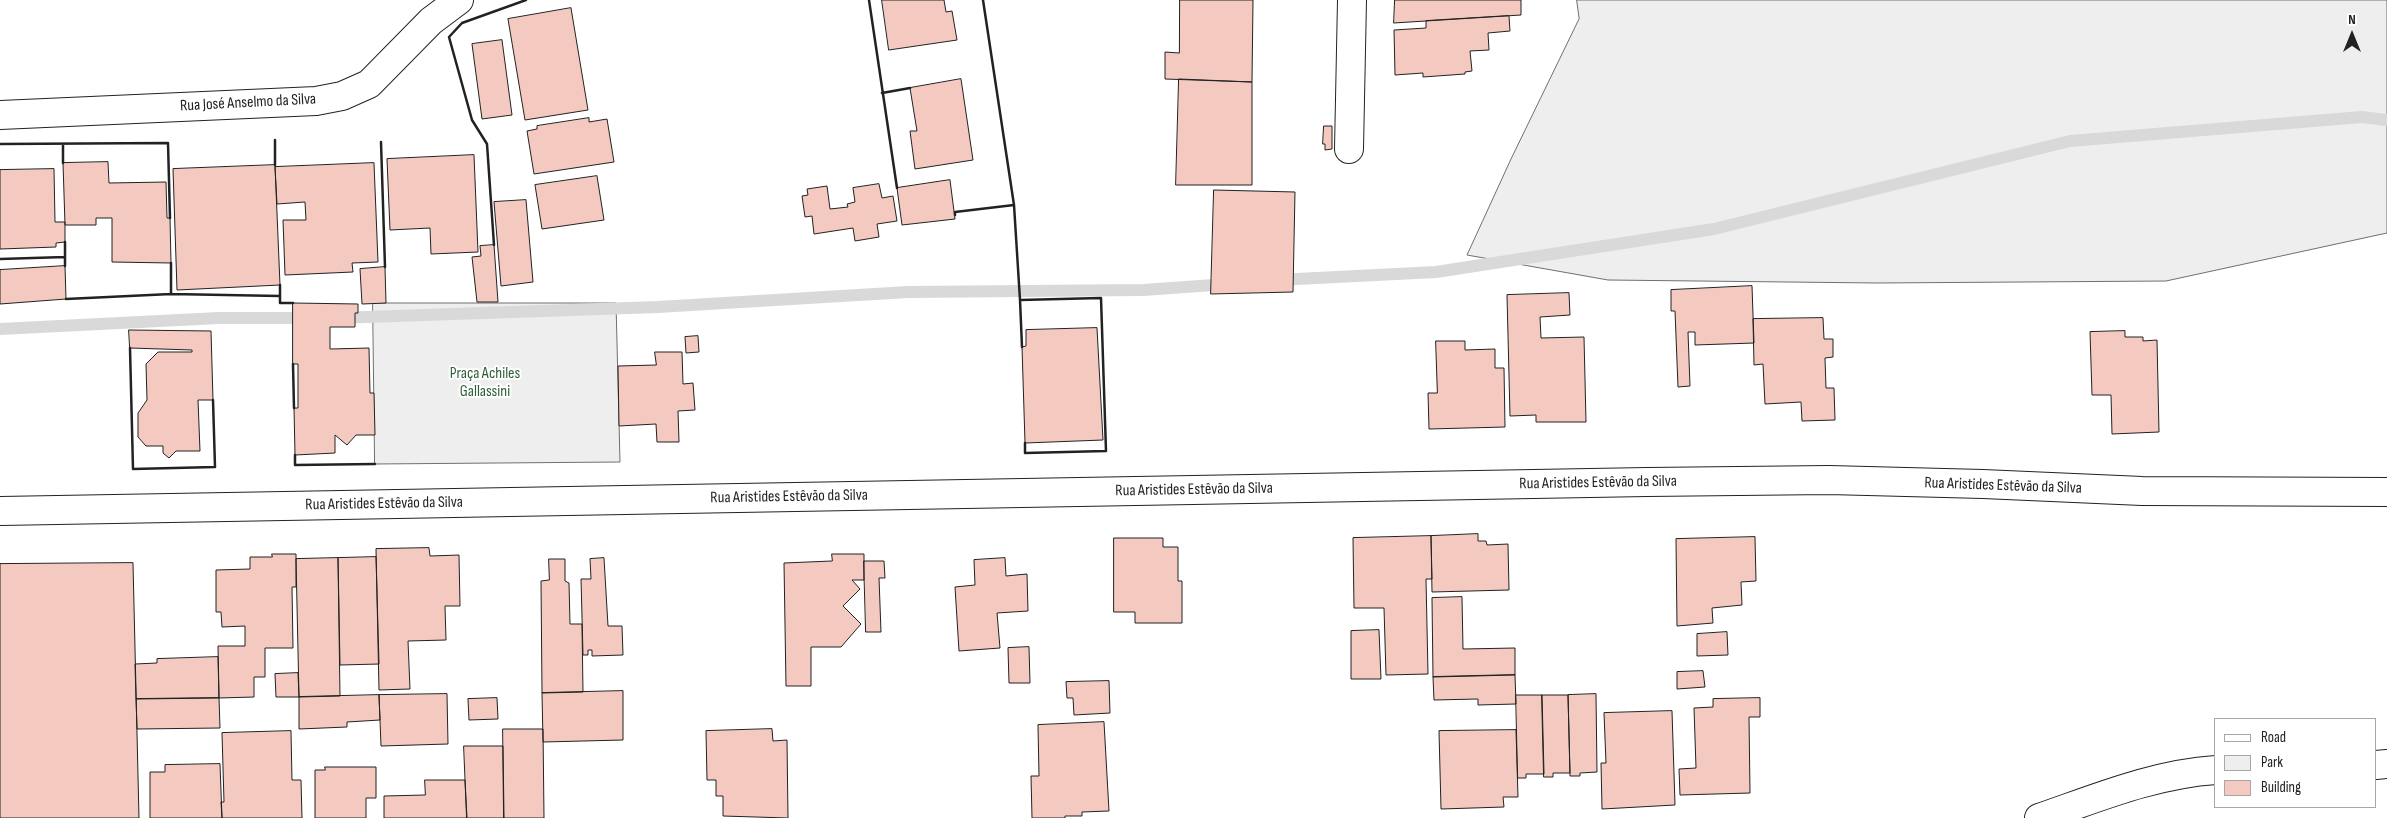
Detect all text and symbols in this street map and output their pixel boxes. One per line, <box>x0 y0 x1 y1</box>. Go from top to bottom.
north arrow <box>2327 10 2377 60</box>
text: N <box>2348 11 2356 28</box>
street label: Rua José Anselmo da Silva <box>179 90 317 116</box>
park label: Praça Achiles Gallassini <box>450 364 520 402</box>
street label: Rua Aristides Estêvão da Silva <box>1519 472 1677 494</box>
street label: Rua Aristides Estêvão da Silva <box>1924 474 2082 498</box>
street label: Rua Aristides Estêvão da Silva <box>1115 479 1273 501</box>
street label: Rua Aristides Estêvão da Silva <box>710 486 868 508</box>
street label: Rua Aristides Estêvão da Silva <box>305 493 463 515</box>
legend <box>2214 718 2377 808</box>
text: Road <box>2261 728 2286 747</box>
text: Park <box>2261 753 2283 772</box>
text: Building <box>2261 778 2301 797</box>

